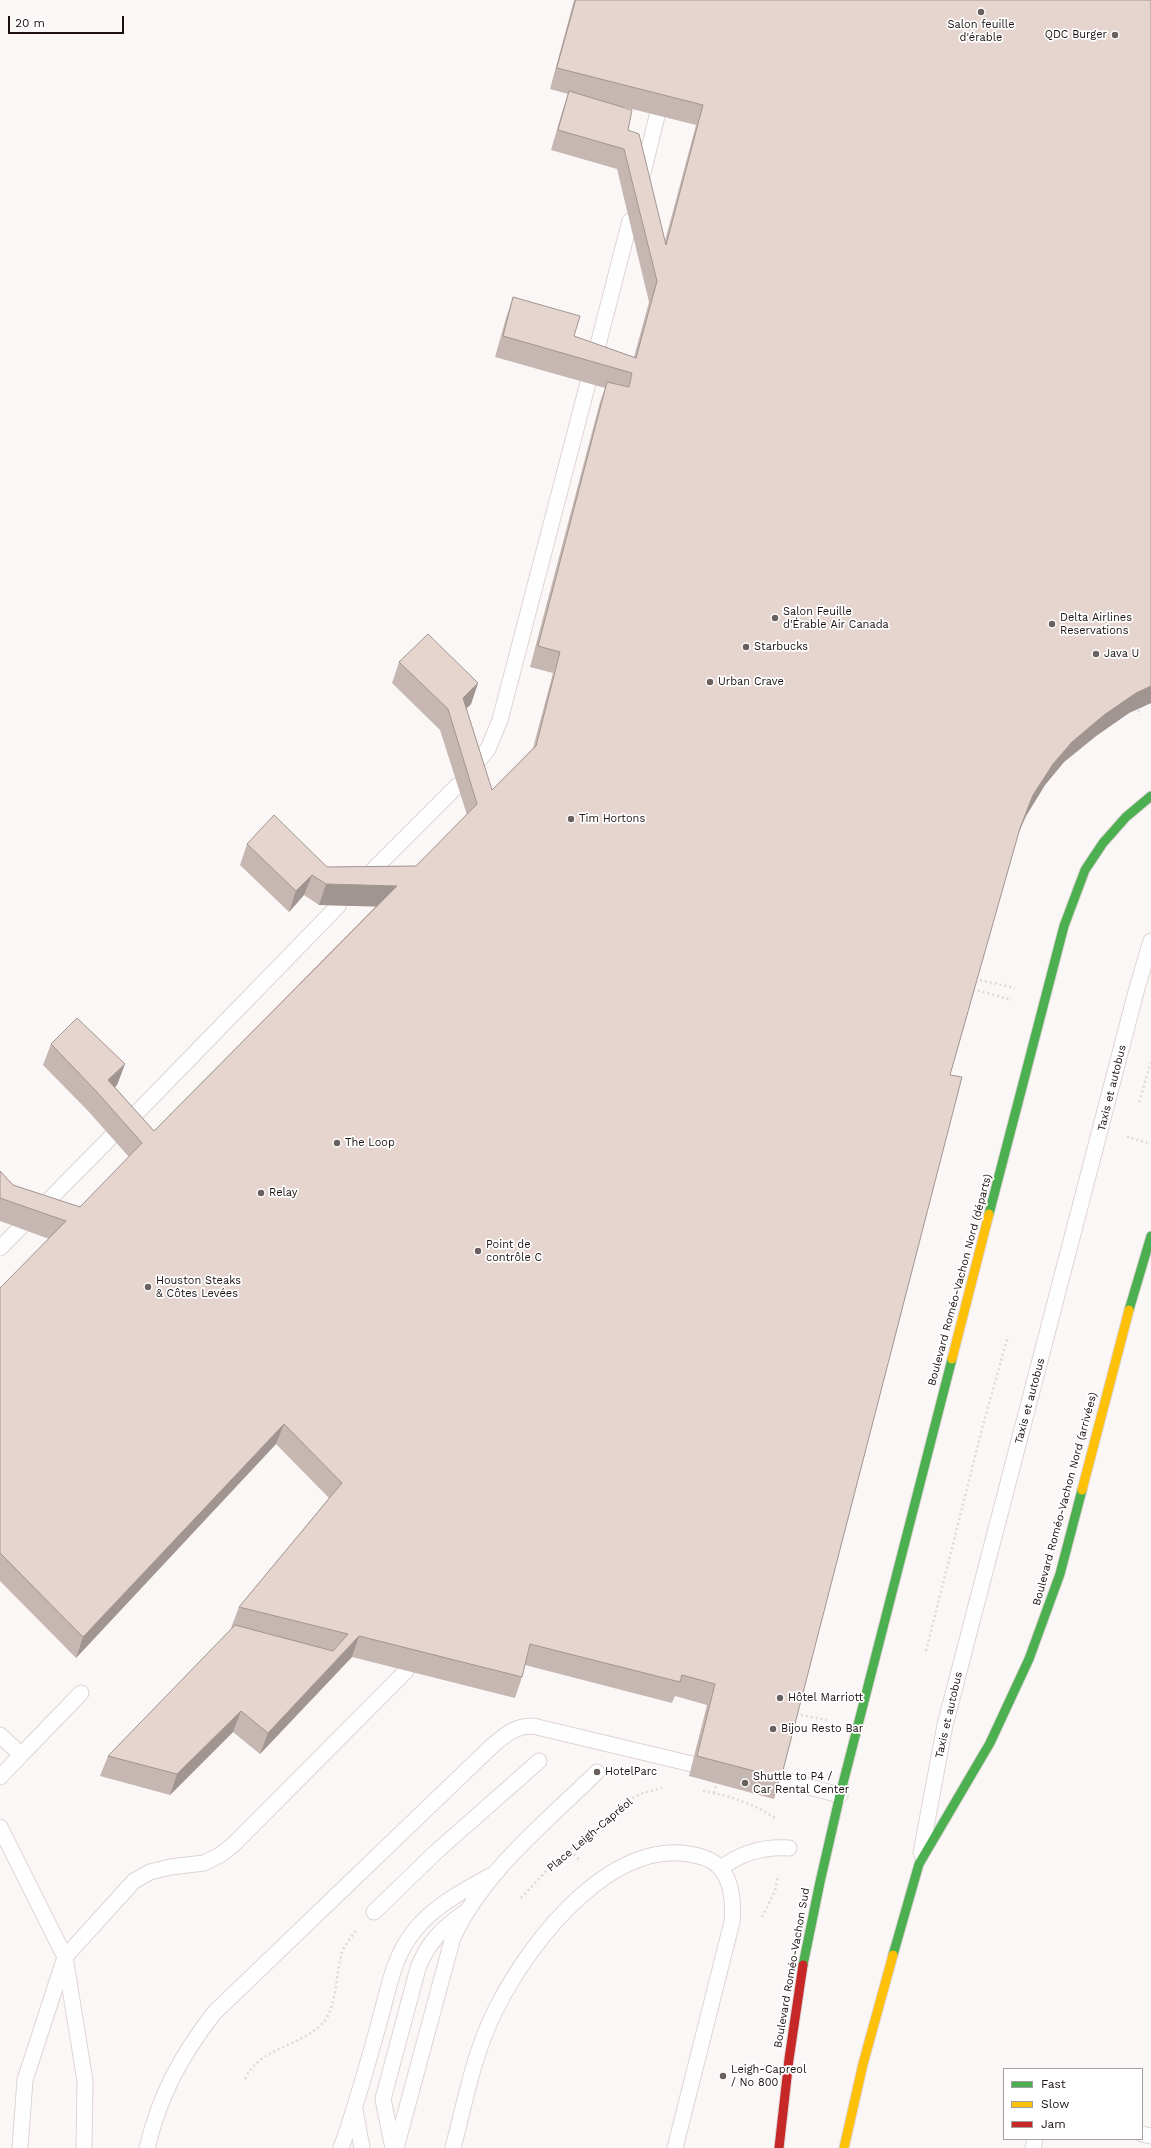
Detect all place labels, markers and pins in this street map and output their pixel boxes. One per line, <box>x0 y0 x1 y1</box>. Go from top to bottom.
marker: Salon feuille d'érable <box>976 7 986 17</box>
place label: Salon feuille d'érable <box>947 18 1015 44</box>
place label: QDC Burger <box>1045 28 1107 42</box>
marker: QDC Burger <box>1110 30 1120 40</box>
place label: Salon Feuille d'Érable Air Canada <box>783 605 889 631</box>
place label: Delta Airlines Reservations <box>1060 611 1132 637</box>
marker: Salon Feuille d'Érable Air Canada <box>770 613 780 623</box>
marker: Delta Airlines Reservations <box>1047 619 1057 629</box>
place label: Starbucks <box>754 640 808 654</box>
marker: Starbucks <box>741 642 751 652</box>
place label: Java U <box>1104 647 1139 661</box>
marker: Java U <box>1091 649 1101 659</box>
place label: Urban Crave <box>718 675 784 689</box>
marker: Urban Crave <box>705 677 715 687</box>
place label: Tim Hortons <box>579 812 645 826</box>
marker: Tim Hortons <box>566 814 576 824</box>
place label: The Loop <box>345 1136 395 1150</box>
marker: The Loop <box>332 1138 342 1148</box>
place label: Relay <box>269 1186 297 1200</box>
marker: Relay <box>256 1188 266 1198</box>
place label: Point de contrôle C <box>486 1238 542 1264</box>
marker: Point de contrôle C <box>473 1246 483 1256</box>
place label: Houston Steaks & Côtes Levées <box>156 1274 241 1300</box>
marker: Houston Steaks & Côtes Levées <box>143 1282 153 1292</box>
place label: Hôtel Marriott <box>788 1691 863 1705</box>
marker: Hôtel Marriott <box>775 1693 785 1703</box>
place label: Bijou Resto Bar <box>781 1722 863 1736</box>
marker: Bijou Resto Bar <box>768 1724 778 1734</box>
place label: HotelParc <box>605 1765 657 1779</box>
marker: HotelParc <box>592 1767 602 1777</box>
place label: Shuttle to P4 / Car Rental Center <box>753 1770 849 1796</box>
marker: Shuttle to P4 / Car Rental Center <box>740 1778 750 1788</box>
place label: Leigh-Capreol / No 800 <box>731 2063 806 2089</box>
marker: Leigh-Capreol / No 800 <box>718 2071 728 2081</box>

